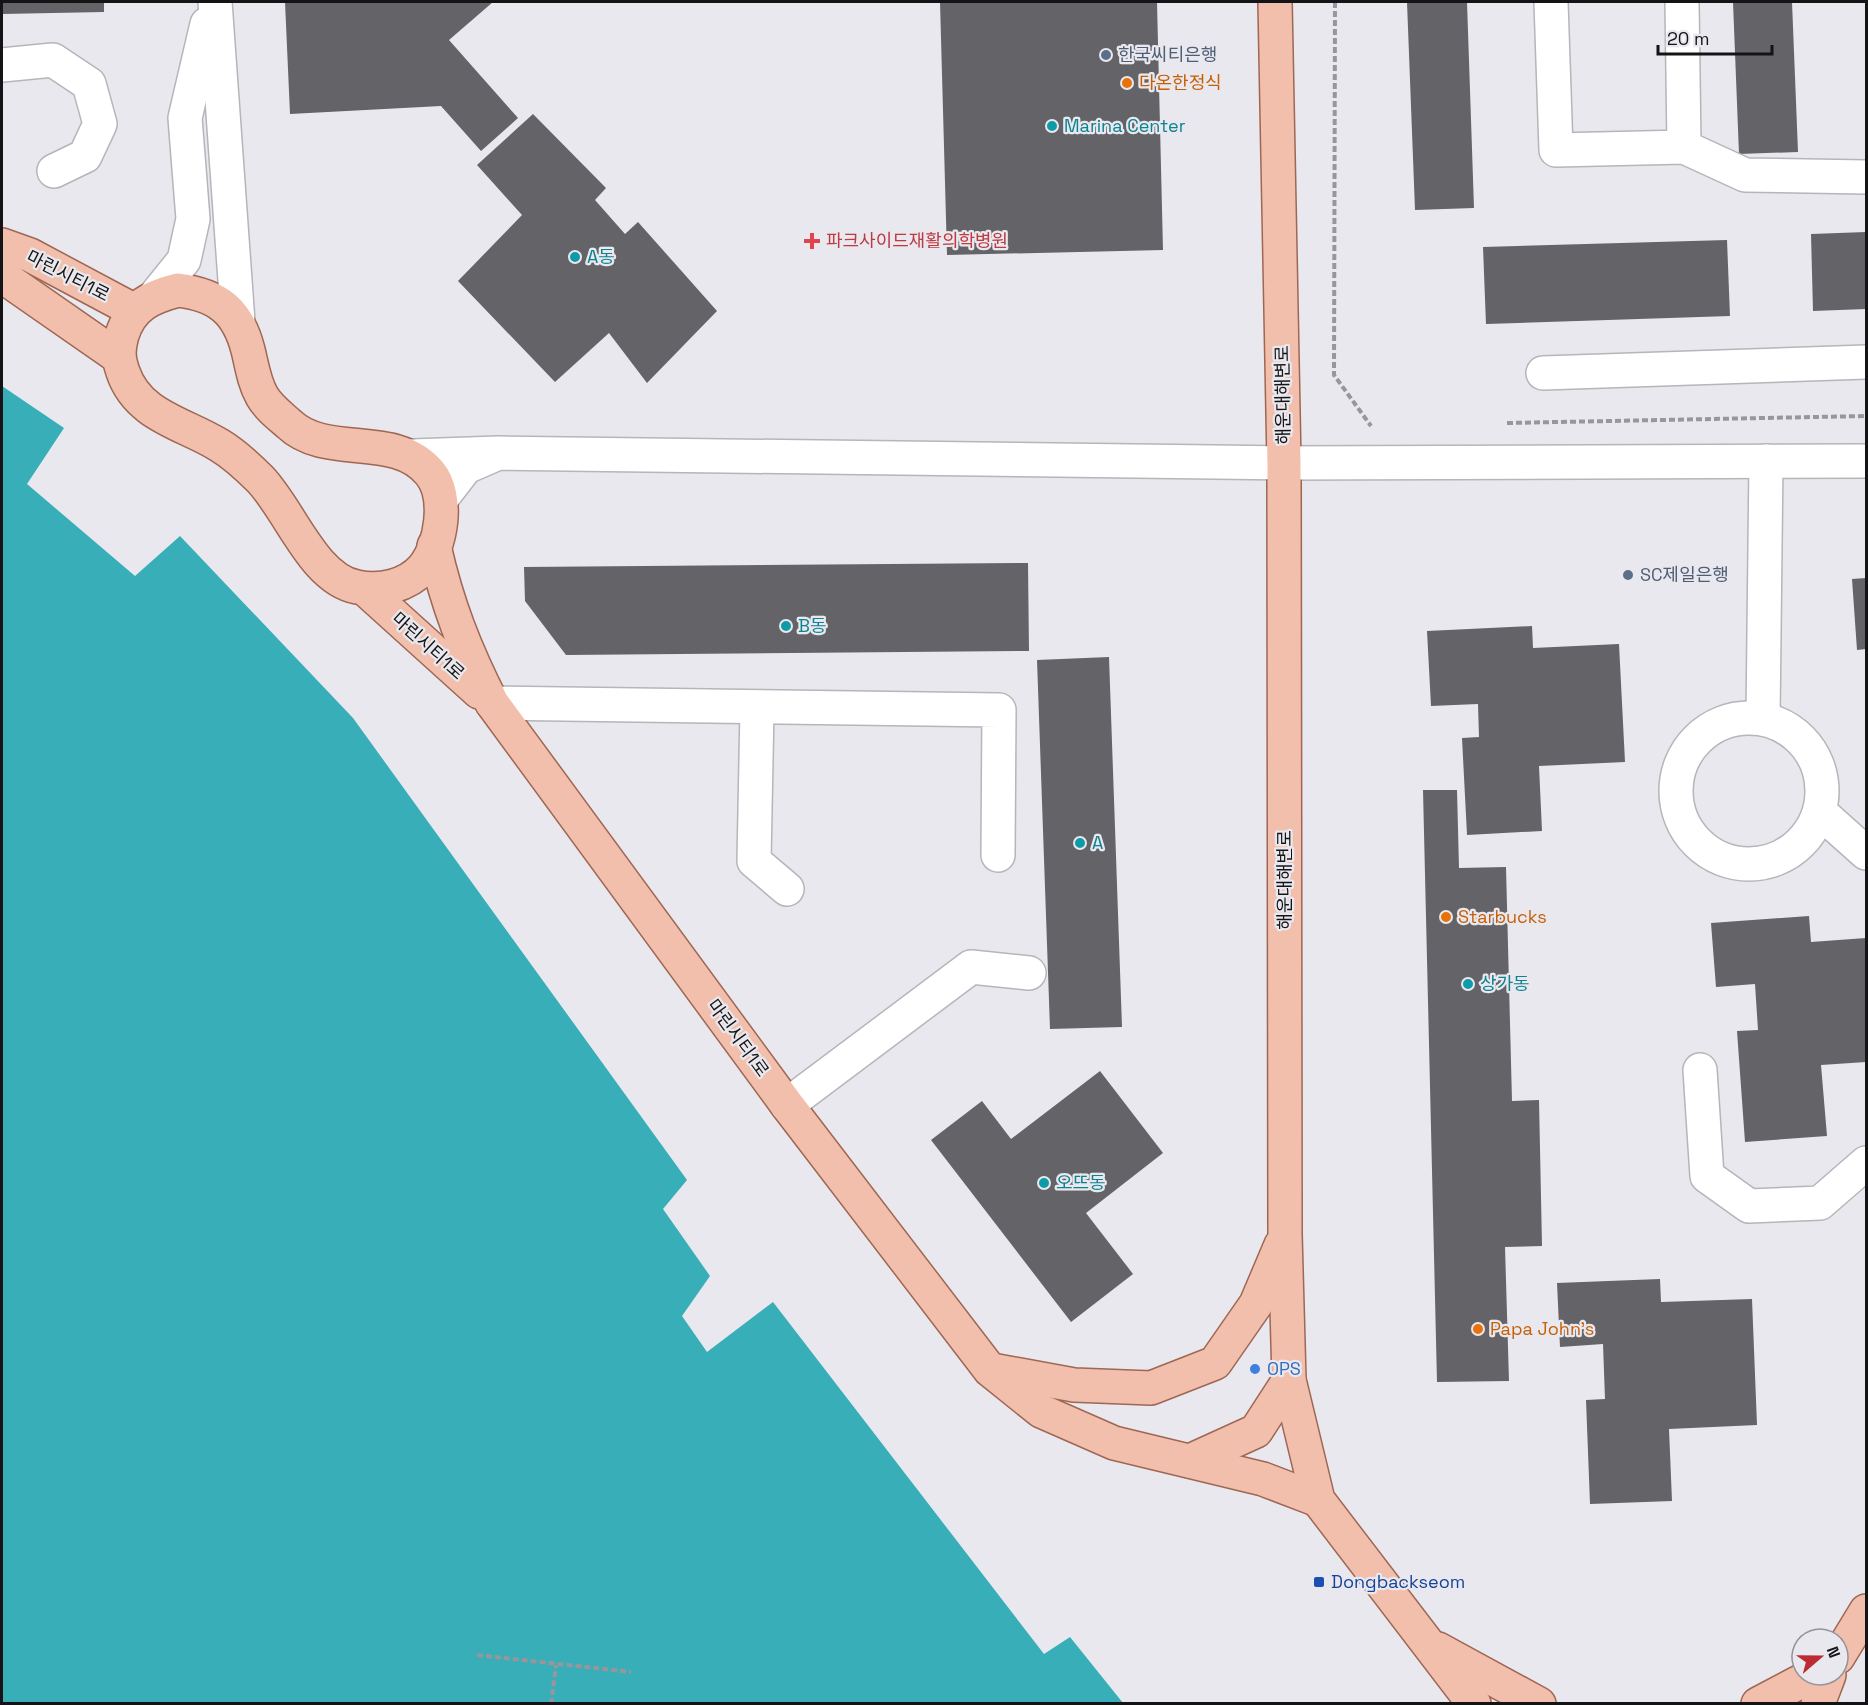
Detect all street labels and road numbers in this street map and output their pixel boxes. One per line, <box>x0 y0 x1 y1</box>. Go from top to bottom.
street label: 마린시티1로 <box>23 245 114 306</box>
street label: 해운대해변로 <box>1270 345 1295 445</box>
street label: 마린시티1로 <box>387 607 470 684</box>
street label: 해운대해변로 <box>1273 830 1296 930</box>
street label: 마린시티1로 <box>703 994 774 1081</box>

